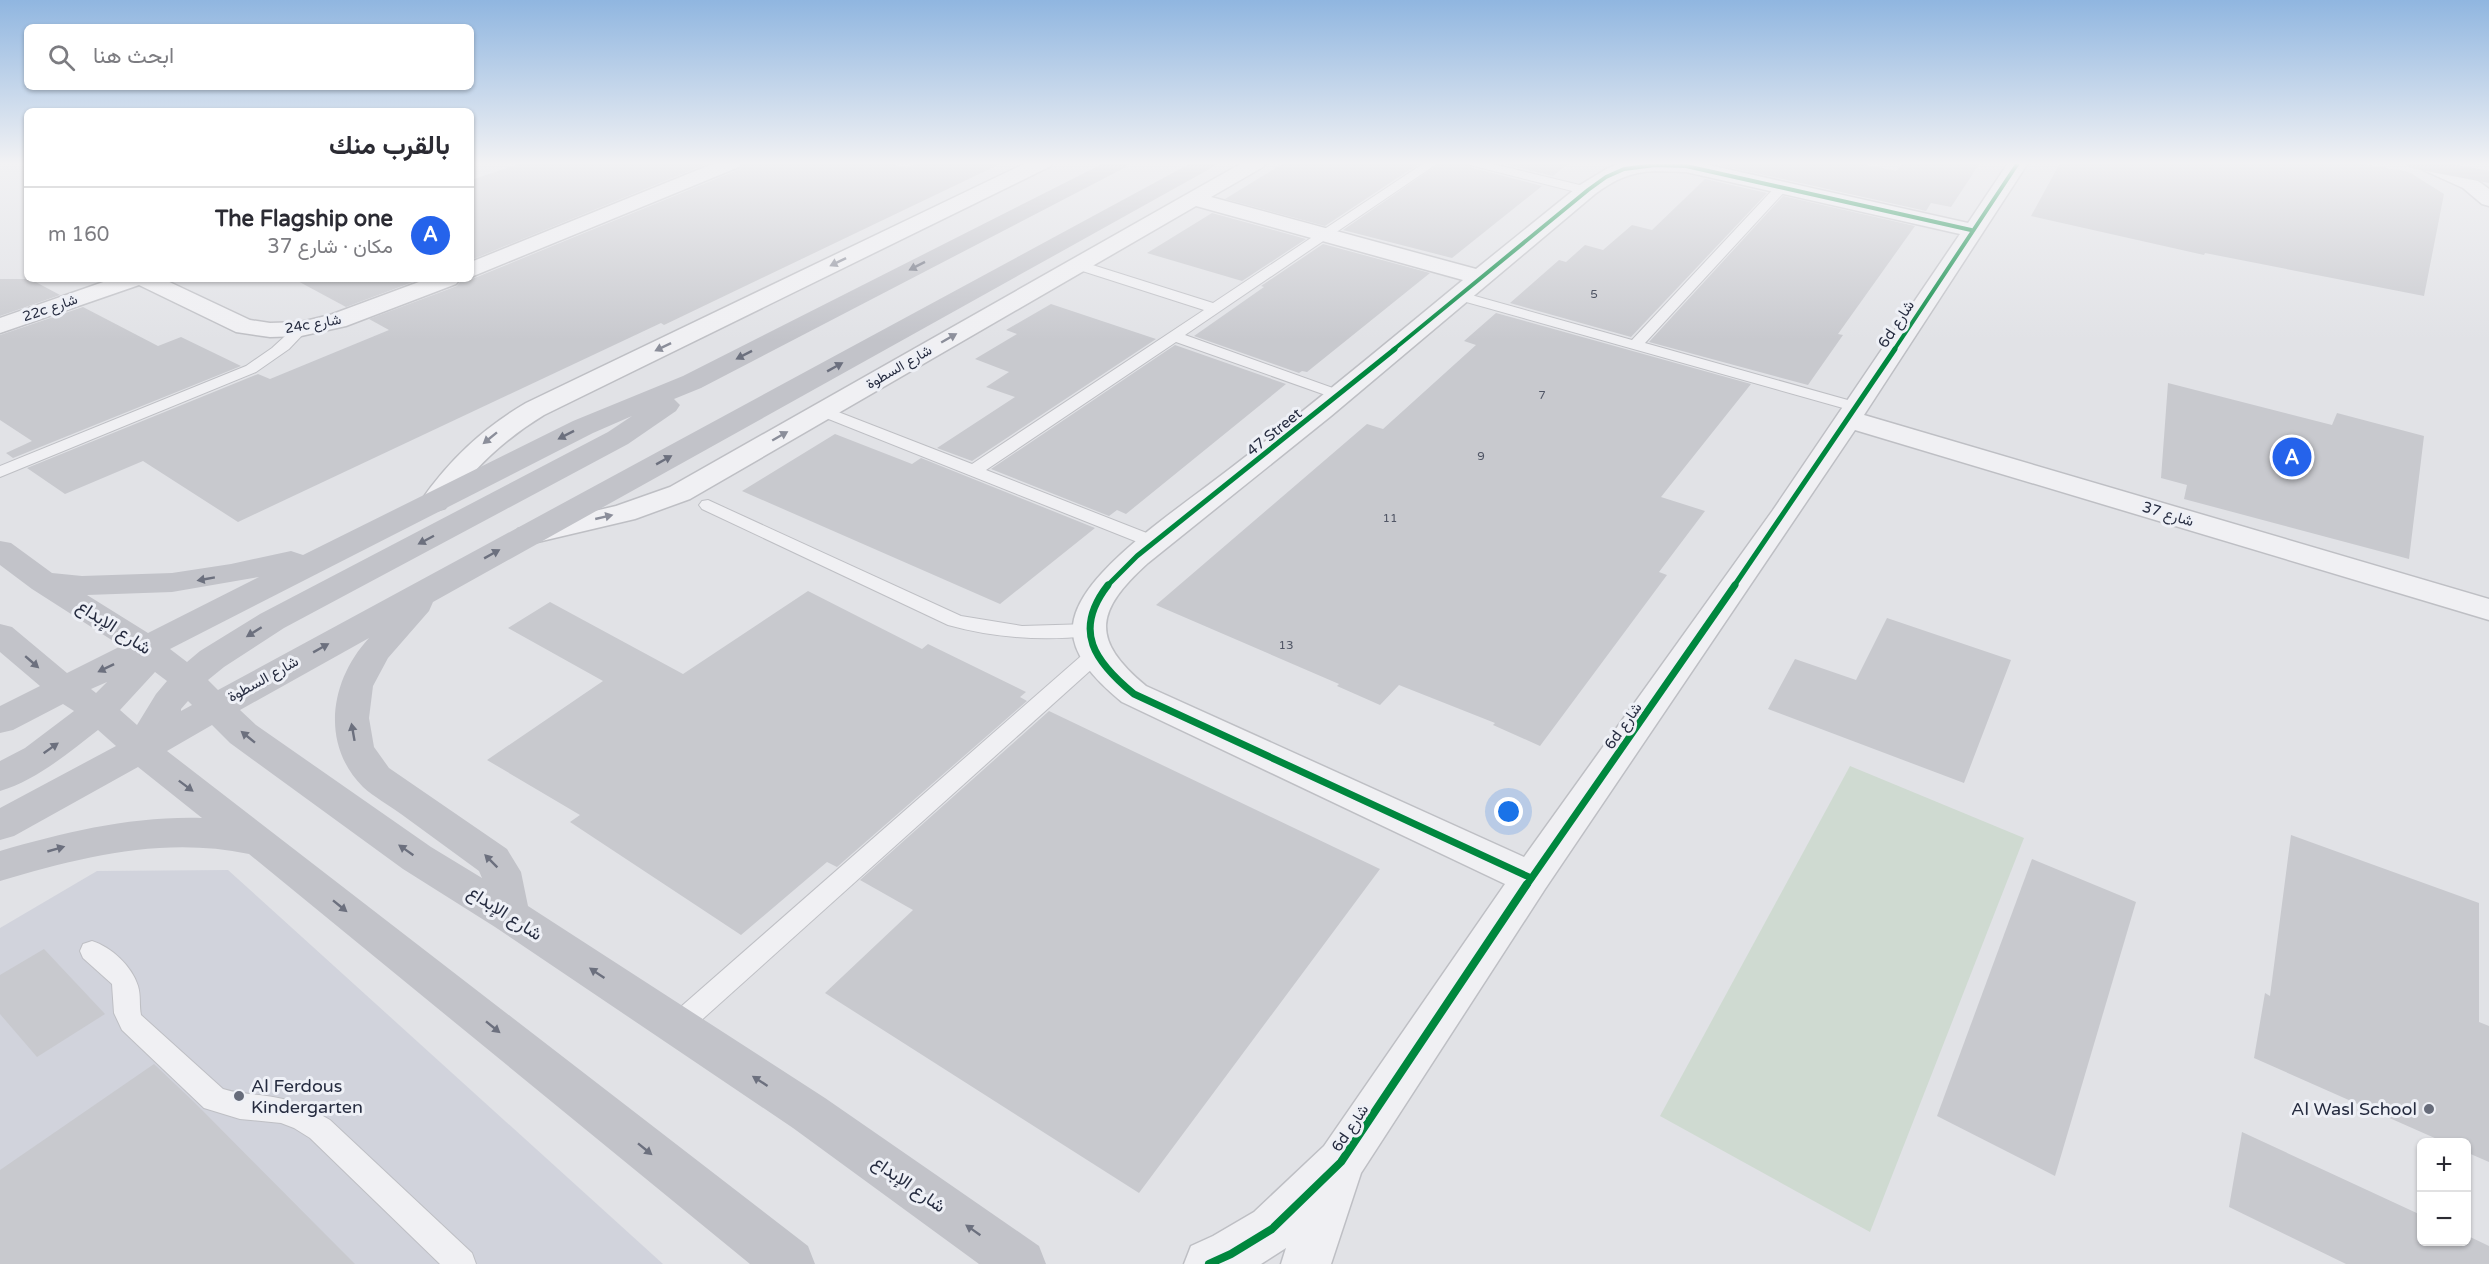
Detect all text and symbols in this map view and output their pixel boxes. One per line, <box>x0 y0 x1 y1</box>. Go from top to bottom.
search box <box>24 24 474 90</box>
icon: search <box>45 41 78 74</box>
text: ابحث هنا <box>93 43 174 69</box>
text: بالقرب منك <box>329 130 450 161</box>
text: The Flagship one <box>215 206 393 232</box>
text: 160 m <box>48 223 109 247</box>
text: A <box>423 223 438 247</box>
text: مكان · شارع 37 <box>267 235 393 259</box>
one-way arrow <box>830 257 847 267</box>
one-way arrow <box>909 262 926 271</box>
house number: 5 <box>1590 287 1598 301</box>
street label: 22c شارع <box>20 291 80 327</box>
street label: 6d شارع <box>1874 297 1920 352</box>
street label: 24c شارع <box>284 311 343 339</box>
one-way arrow <box>941 333 957 344</box>
street label: شارع السطوة <box>863 341 936 394</box>
one-way arrow <box>654 343 671 352</box>
one-way arrow <box>735 350 752 360</box>
one-way arrow <box>826 362 843 372</box>
house number: 7 <box>1538 388 1546 402</box>
street label: 47 Street <box>1243 404 1305 460</box>
one-way arrow <box>558 430 575 440</box>
one-way arrow <box>772 430 788 441</box>
one-way arrow <box>483 431 498 443</box>
pin: A <box>2272 434 2312 480</box>
house number: 9 <box>1477 449 1485 463</box>
one-way arrow <box>655 455 672 465</box>
street label: شارع 37 <box>2139 498 2196 532</box>
house number: 11 <box>1382 511 1398 525</box>
one-way arrow <box>595 512 614 522</box>
one-way arrow <box>417 535 434 545</box>
one-way arrow <box>484 549 501 559</box>
one-way arrow <box>197 575 216 584</box>
street label: شارع الإبداع <box>72 595 155 660</box>
one-way arrow <box>246 627 262 638</box>
house number: 13 <box>1278 638 1294 652</box>
one-way arrow <box>313 643 330 653</box>
street label: شارع السطوة <box>224 652 303 708</box>
one-way arrow <box>24 655 39 668</box>
one-way arrow <box>97 664 114 673</box>
street label: 6d شارع <box>1600 699 1647 754</box>
one-way arrow <box>348 722 357 741</box>
one-way arrow <box>240 732 255 744</box>
one-way arrow <box>42 742 58 754</box>
one-way arrow <box>178 780 194 792</box>
your location <box>1494 797 1523 826</box>
one-way arrow <box>47 844 65 854</box>
one-way arrow <box>399 844 415 856</box>
one-way arrow <box>484 854 498 868</box>
street label: شارع الإبداع <box>463 881 546 946</box>
one-way arrow <box>333 899 348 911</box>
one-way arrow <box>589 968 605 979</box>
one-way arrow <box>485 1021 501 1034</box>
place label: Al Ferdous Kindergarten <box>251 1075 363 1118</box>
one-way arrow <box>752 1075 768 1086</box>
marker: Al Ferdous Kindergarten <box>232 1089 246 1103</box>
place label: Al Wasl School <box>2291 1098 2417 1120</box>
street label: 6d شارع <box>1328 1101 1374 1156</box>
marker: Al Wasl School <box>2422 1102 2436 1116</box>
map controls <box>2417 1138 2471 1246</box>
button: + <box>2417 1138 2471 1192</box>
one-way arrow <box>637 1142 653 1155</box>
street label: شارع الإبداع <box>867 1151 950 1218</box>
button: − <box>2417 1192 2471 1246</box>
one-way arrow <box>966 1224 982 1236</box>

